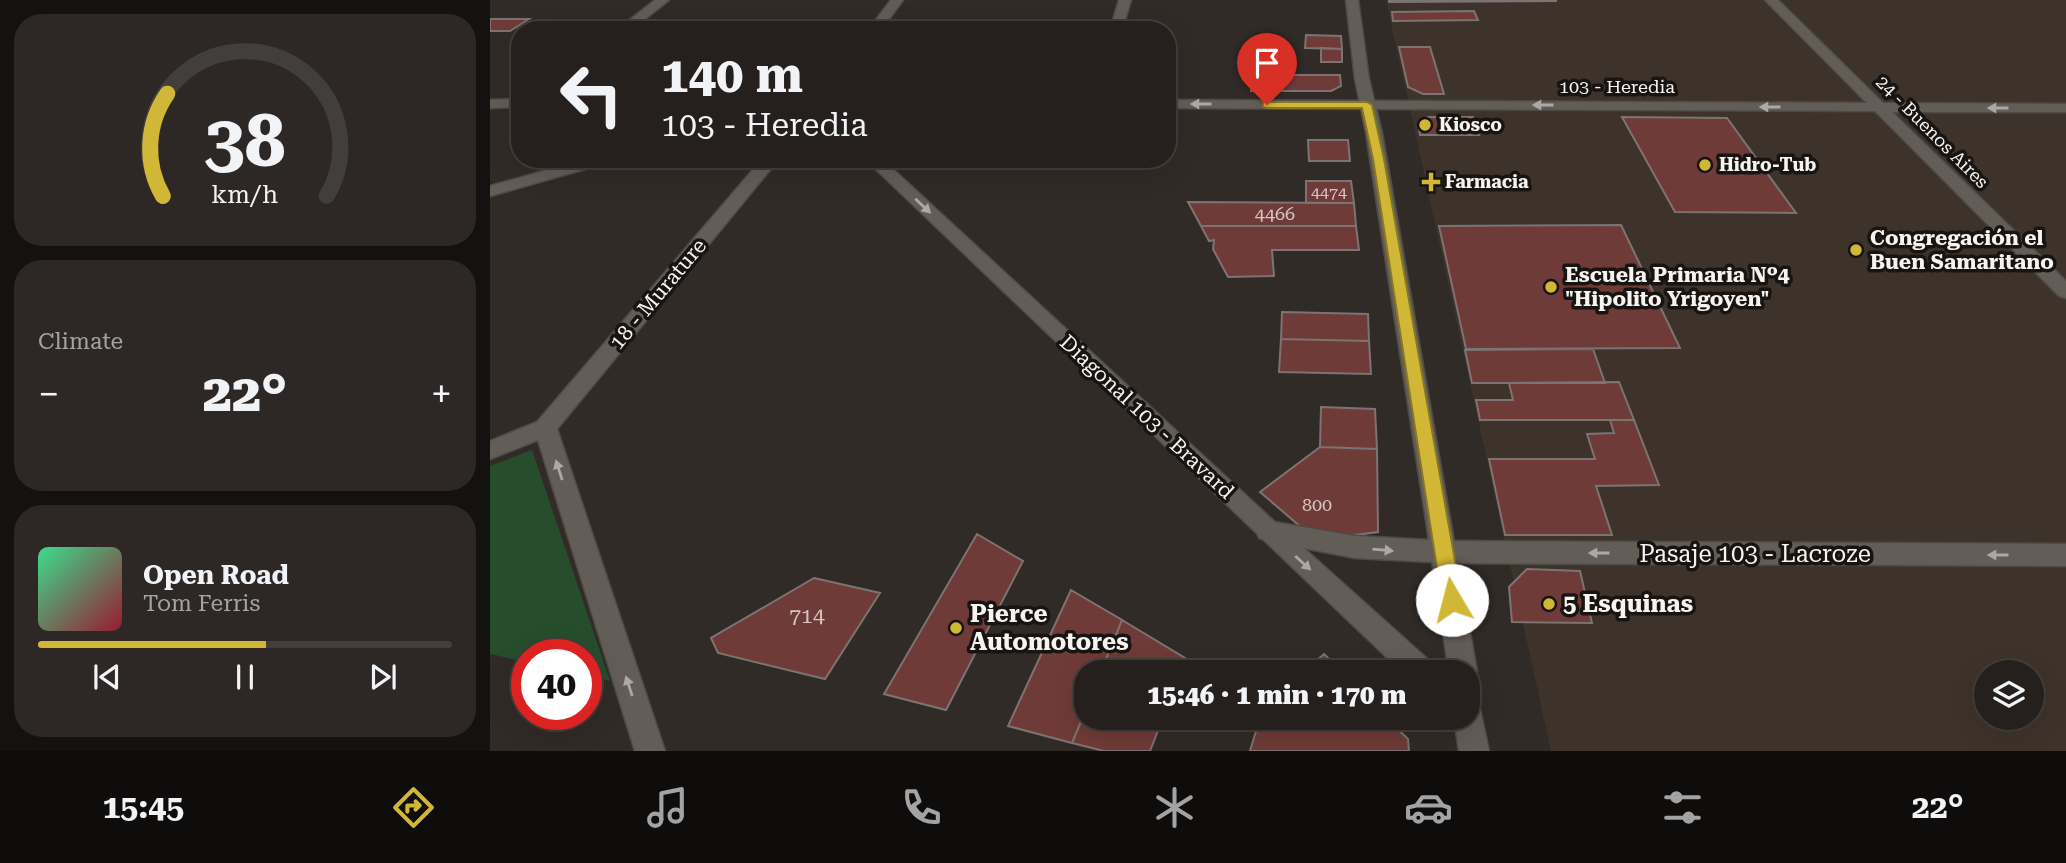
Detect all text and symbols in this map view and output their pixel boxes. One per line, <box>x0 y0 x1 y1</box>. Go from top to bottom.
pin <box>1237 33 1297 105</box>
icon: arrive <box>1248 44 1286 82</box>
text: 140 m <box>661 47 803 104</box>
icon: left <box>546 49 637 140</box>
street label: 24 - Buenos Aires <box>1872 71 1993 192</box>
street label: 103 - Heredia <box>1559 76 1675 97</box>
one-way arrow <box>1189 98 1211 110</box>
text: 38 <box>204 99 286 184</box>
one-way arrow <box>1532 100 1554 111</box>
one-way arrow <box>1759 101 1781 112</box>
one-way arrow <box>1987 102 2009 114</box>
text: 103 - Heredia <box>661 106 868 144</box>
place label: Kiosco <box>1439 114 1502 135</box>
marker: Kiosco <box>1417 117 1433 133</box>
place label: Hidro-Tub <box>1719 154 1816 175</box>
marker: Hidro-Tub <box>1697 157 1713 173</box>
place label: Farmacia <box>1445 171 1529 192</box>
marker: Farmacia <box>1423 174 1439 190</box>
text: km/h <box>212 180 278 209</box>
house number: 4474 <box>1311 183 1347 202</box>
one-way arrow <box>914 198 932 214</box>
house number: 4466 <box>1255 203 1295 224</box>
place label: Congregación el Buen Samaritano <box>1870 226 2054 274</box>
street label: 18 - Murature <box>605 234 711 354</box>
marker: Congregación el Buen Samaritano <box>1848 242 1864 258</box>
place label: Escuela Primaria Nº4 "Hipolito Yrigoyen" <box>1565 263 1790 311</box>
marker: Escuela Primaria Nº4 "Hipolito Yrigoyen" <box>1543 279 1559 295</box>
text: Climate <box>38 328 123 355</box>
street label: Diagonal 103 - Bravard <box>1055 330 1239 504</box>
text: 22° <box>203 363 287 424</box>
text: − <box>38 372 59 416</box>
text: + <box>431 372 452 416</box>
one-way arrow <box>553 459 563 480</box>
house number: 800 <box>1302 494 1332 515</box>
street label: Pasaje 103 - Lacroze <box>1639 540 1871 568</box>
one-way arrow <box>1373 545 1395 556</box>
one-way arrow <box>1588 547 1610 559</box>
one-way arrow <box>1987 549 2009 561</box>
one-way arrow <box>1294 555 1312 571</box>
text: Open Road <box>143 560 289 590</box>
position arrow <box>1415 563 1489 637</box>
text: Tom Ferris <box>143 590 260 617</box>
place label: 5 Esquinas <box>1563 590 1693 618</box>
marker: 5 Esquinas <box>1541 596 1557 612</box>
place label: Pierce Automotores <box>970 600 1129 656</box>
house number: 714 <box>789 604 825 628</box>
marker: Pierce Automotores <box>948 620 964 636</box>
speed limit sign: 40 <box>511 639 602 730</box>
icon: previous <box>88 658 126 696</box>
icon: pause <box>226 658 264 696</box>
icon: next <box>364 658 402 696</box>
map controls <box>1974 660 2044 730</box>
button: layers <box>1974 660 2044 730</box>
one-way arrow <box>623 675 634 696</box>
text: 15:46 · 1 min · 170 m <box>1147 680 1407 710</box>
icon: directions <box>389 783 438 832</box>
icon: music <box>643 783 692 832</box>
icon: phone <box>897 783 946 832</box>
icon: climate <box>1150 783 1199 832</box>
icon: car <box>1404 783 1453 832</box>
icon: filters <box>1658 783 1707 832</box>
text: 15:45 <box>102 788 184 826</box>
text: 22° <box>1912 788 1964 826</box>

